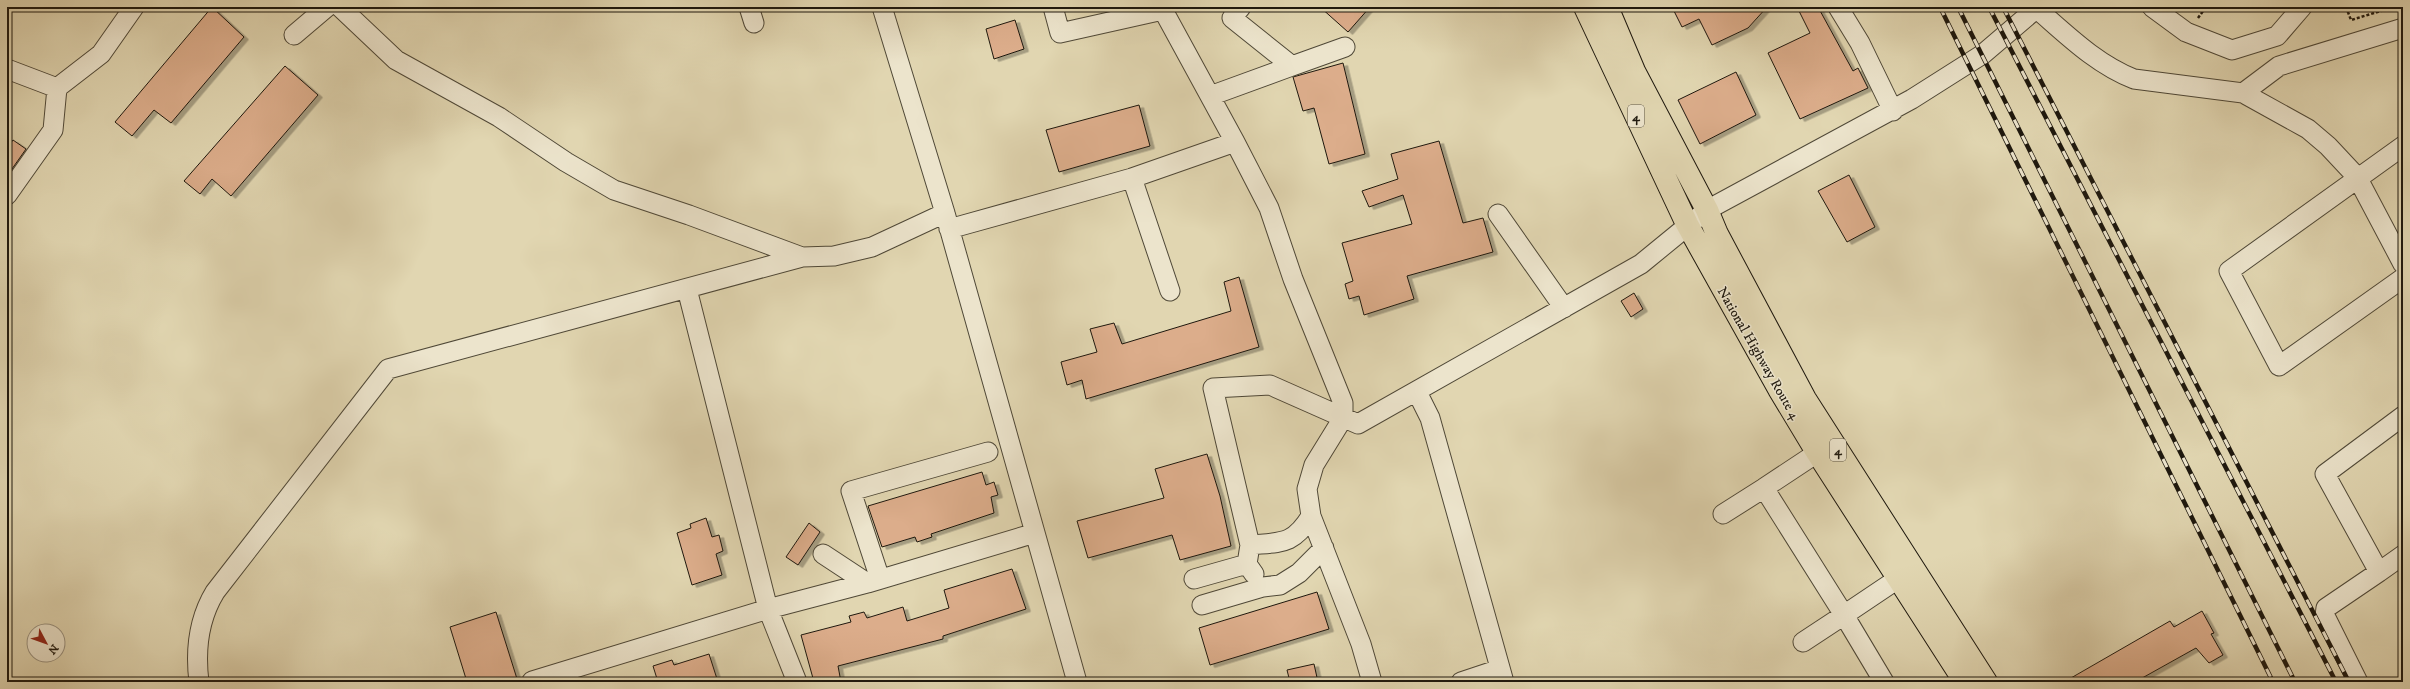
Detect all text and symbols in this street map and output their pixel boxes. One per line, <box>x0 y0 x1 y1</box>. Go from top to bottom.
road number: 4 <box>1628 105 1644 127</box>
street label: National Highway Route 4 <box>1713 284 1804 424</box>
road number: 4 <box>1830 439 1846 461</box>
north arrow <box>26 623 66 663</box>
text: N <box>45 641 61 657</box>

